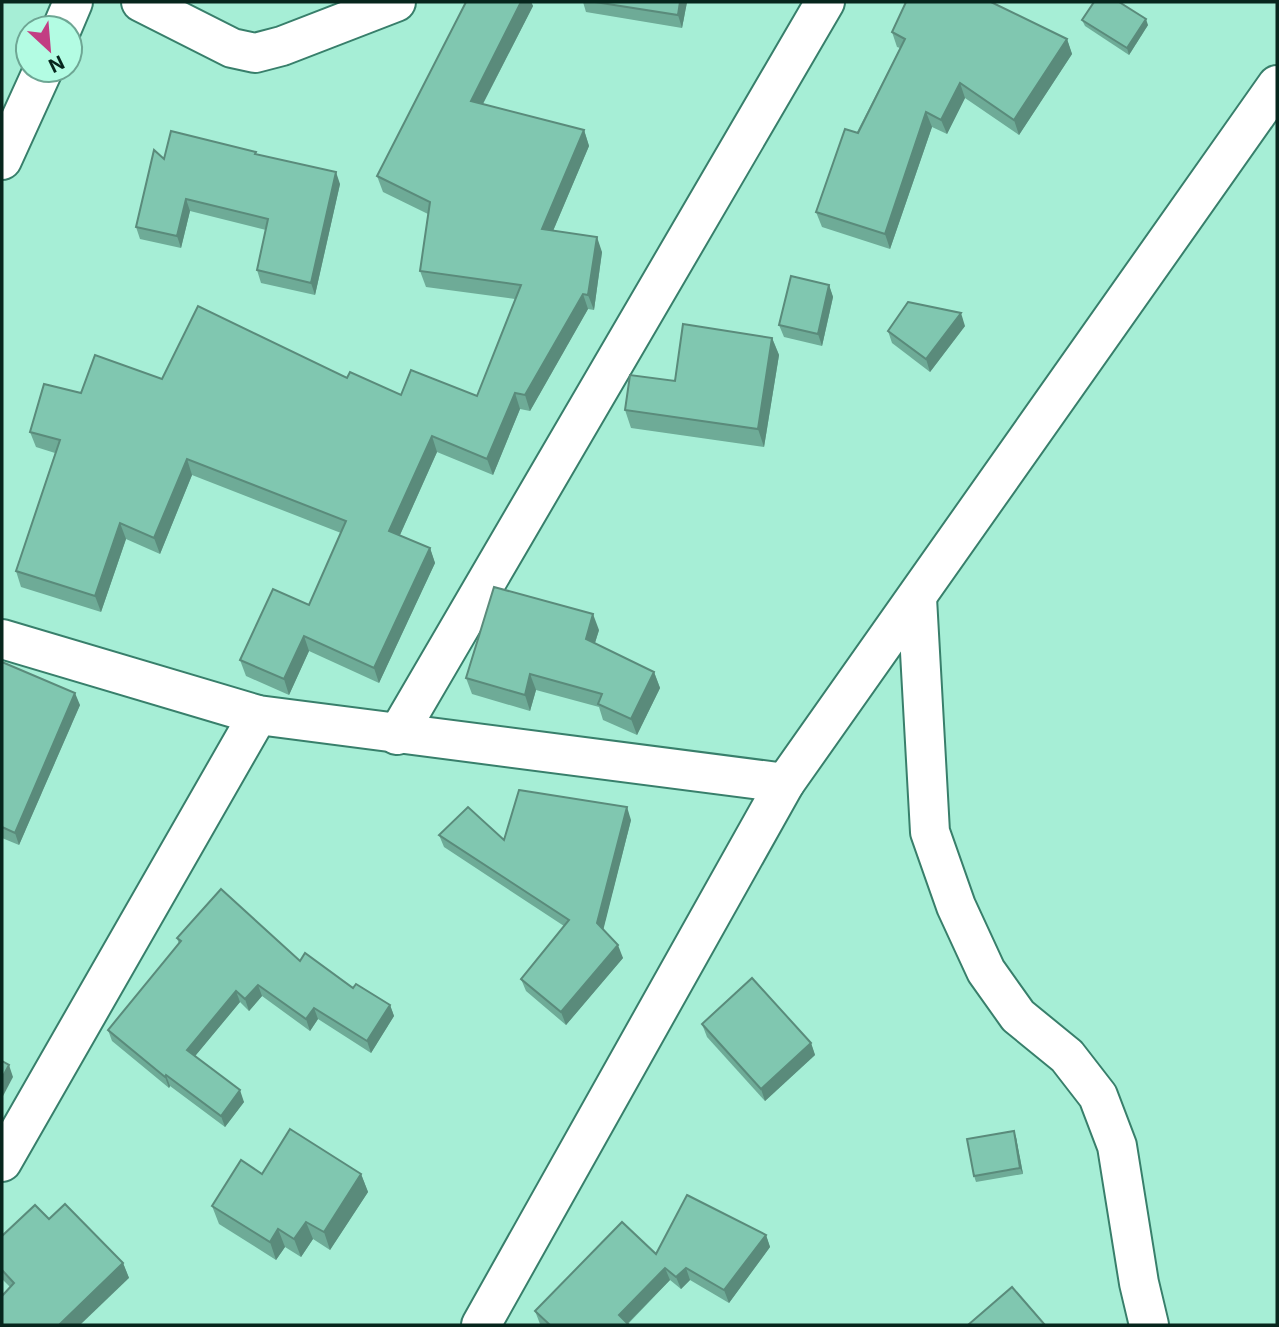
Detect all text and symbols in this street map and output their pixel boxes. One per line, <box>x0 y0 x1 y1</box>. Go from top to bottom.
north arrow <box>14 14 84 84</box>
text: N <box>45 50 68 77</box>

